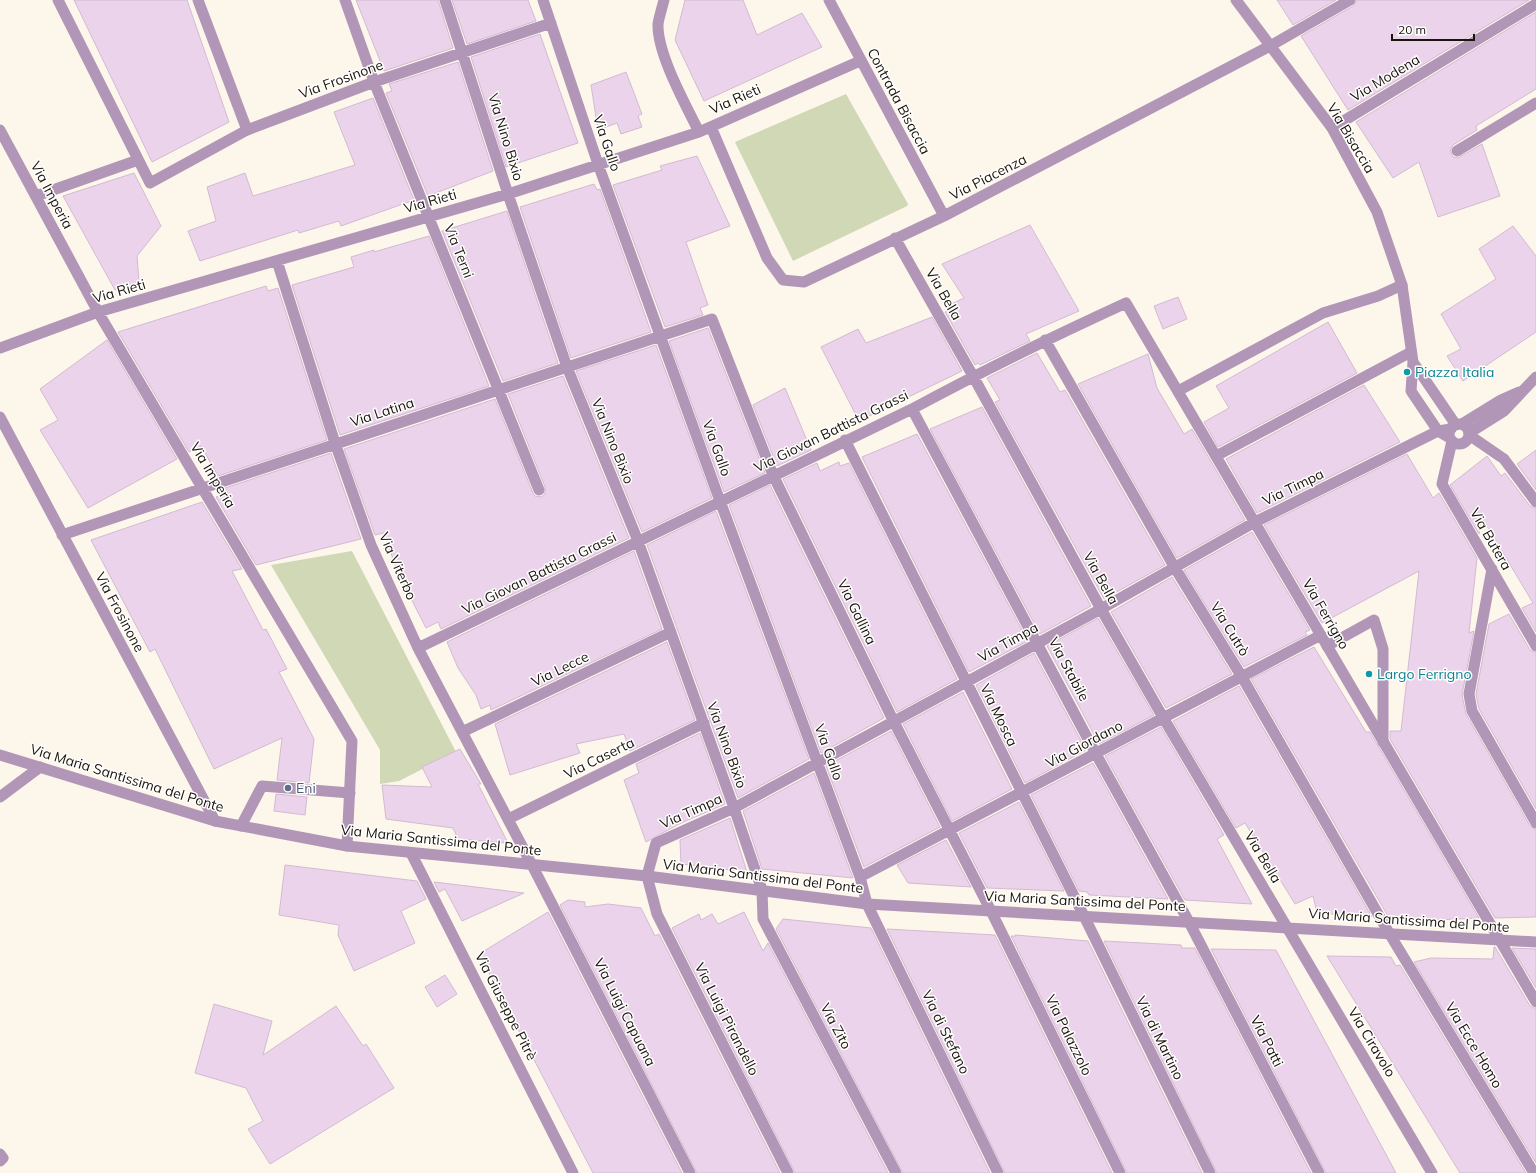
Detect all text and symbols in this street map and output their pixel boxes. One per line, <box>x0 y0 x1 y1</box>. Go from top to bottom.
scale bar <box>1392 16 1474 42</box>
text: 20 m <box>1398 22 1426 37</box>
street label: Contrada Bisaccia <box>863 45 935 157</box>
street label: Via Modena <box>1347 50 1423 106</box>
street label: Via Frosinone <box>296 55 386 103</box>
street label: Via Rieti <box>707 80 763 118</box>
street label: Via Nino Bixio <box>484 91 528 183</box>
street label: Via Bisaccia <box>1323 100 1379 176</box>
street label: Via Gallo <box>589 112 625 174</box>
street label: Via Piacenza <box>946 150 1030 204</box>
street label: Via Imperia <box>27 158 77 232</box>
street label: Via Rieti <box>402 185 458 217</box>
street label: Via Terni <box>440 221 478 281</box>
street label: Via Bella <box>922 265 966 323</box>
street label: Via Rieti <box>91 275 147 307</box>
place label: Piazza Italia <box>1415 363 1494 381</box>
marker: Piazza Italia <box>1402 367 1412 377</box>
street label: Via Giovan Battista Grassi <box>751 386 911 476</box>
street label: Via Latina <box>348 393 416 431</box>
street label: Via Nino Bixio <box>588 396 638 486</box>
street label: Via Gallo <box>699 417 735 479</box>
street label: Via Imperia <box>186 439 240 511</box>
street label: Via Timpa <box>1259 464 1327 510</box>
street label: Via Butera <box>1466 505 1516 573</box>
street label: Via Giovan Battista Grassi <box>459 528 619 618</box>
street label: Via Viterbo <box>375 529 421 603</box>
street label: Via Bella <box>1079 549 1123 607</box>
street label: Via Frosinone <box>91 569 149 655</box>
street label: Via Gallina <box>833 576 881 648</box>
street label: Via Ferrigno <box>1299 576 1353 652</box>
street label: Via Cutrò <box>1206 599 1254 659</box>
street label: Via Timpa <box>975 618 1041 666</box>
street label: Via Stabile <box>1045 634 1093 704</box>
street label: Via Lecce <box>528 647 592 691</box>
place label: Largo Ferrigno <box>1377 665 1471 683</box>
marker: Largo Ferrigno <box>1364 669 1374 679</box>
street label: Via Mosca <box>976 681 1022 749</box>
street label: Via Nino Bixio <box>703 699 751 791</box>
street label: Via Giordano <box>1042 716 1126 772</box>
street label: Via Gallo <box>811 721 847 783</box>
street label: Via Caserta <box>561 733 637 783</box>
street label: Via Maria Santissima del Ponte <box>28 740 226 816</box>
place label: Eni <box>296 779 316 797</box>
marker: Eni <box>283 783 293 793</box>
street label: Via Timpa <box>657 789 725 833</box>
street label: Via Maria Santissima del Ponte <box>340 821 542 859</box>
street label: Via Bella <box>1241 828 1285 886</box>
street label: Via Maria Santissima del Ponte <box>662 855 864 897</box>
street label: Via Maria Santissima del Ponte <box>984 887 1186 915</box>
street label: Via Maria Santissima del Ponte <box>1308 904 1510 936</box>
street label: Via Giuseppe Pitrè <box>471 949 541 1063</box>
street label: Via Luigi Capuana <box>590 955 660 1069</box>
street label: Via Luigi Pirandello <box>691 960 763 1078</box>
street label: Via di Stefano <box>918 987 974 1077</box>
street label: Via Palazzolo <box>1042 992 1096 1078</box>
street label: Via di Martino <box>1132 993 1188 1083</box>
street label: Via Ecce Homo <box>1441 999 1507 1091</box>
street label: Via Zito <box>816 1000 856 1052</box>
street label: Via Ciravolo <box>1344 1004 1400 1080</box>
street label: Via Patti <box>1246 1012 1288 1070</box>

